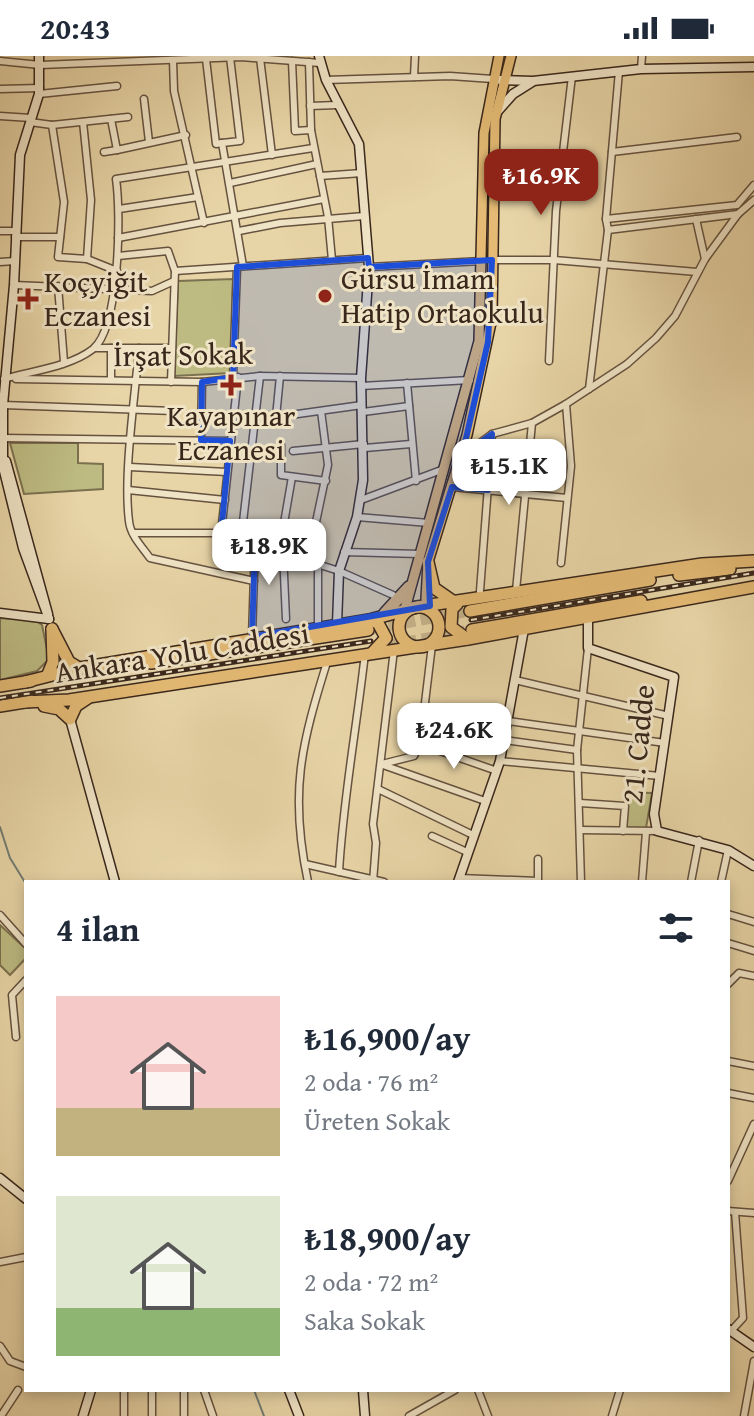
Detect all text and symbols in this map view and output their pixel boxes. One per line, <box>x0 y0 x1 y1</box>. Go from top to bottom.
text: 20:43 <box>40 6 111 50</box>
pin: ₺16.9K <box>476 149 606 217</box>
text: ₺16.9K <box>502 155 580 194</box>
place label: Gürsu İmam Hatip Ortaokulu <box>341 256 544 334</box>
place label: Koçyiğit Eczanesi <box>44 259 151 337</box>
marker: Gürsu İmam Hatip Ortaokulu <box>316 287 334 305</box>
marker: Koçyiğit Eczanesi <box>19 290 37 308</box>
street label: İrşat Sokak <box>113 331 254 377</box>
marker: Kayapınar Eczanesi <box>222 376 240 394</box>
place label: Kayapınar Eczanesi <box>167 393 295 471</box>
pin: ₺15.1K <box>444 439 574 507</box>
text: ₺15.1K <box>470 445 548 484</box>
pin: ₺18.9K <box>204 519 334 587</box>
text: ₺18.9K <box>230 525 308 564</box>
street label: Ankara Yolu Caddesi <box>51 610 312 694</box>
street label: 21. Cadde <box>609 682 665 806</box>
pin: ₺24.6K <box>389 703 519 771</box>
text: ₺24.6K <box>415 709 493 748</box>
text: 4 ilan <box>56 904 140 953</box>
icon: filters <box>654 906 698 950</box>
text: ₺16,900/ay <box>304 1013 470 1062</box>
icon: home <box>120 1028 216 1124</box>
text: 2 oda · 76 m² <box>304 1062 438 1101</box>
text: Üreten Sokak <box>304 1101 450 1140</box>
text: ₺18,900/ay <box>304 1213 470 1262</box>
icon: home <box>120 1228 216 1324</box>
text: 2 oda · 72 m² <box>304 1262 438 1301</box>
text: Saka Sokak <box>304 1301 425 1340</box>

